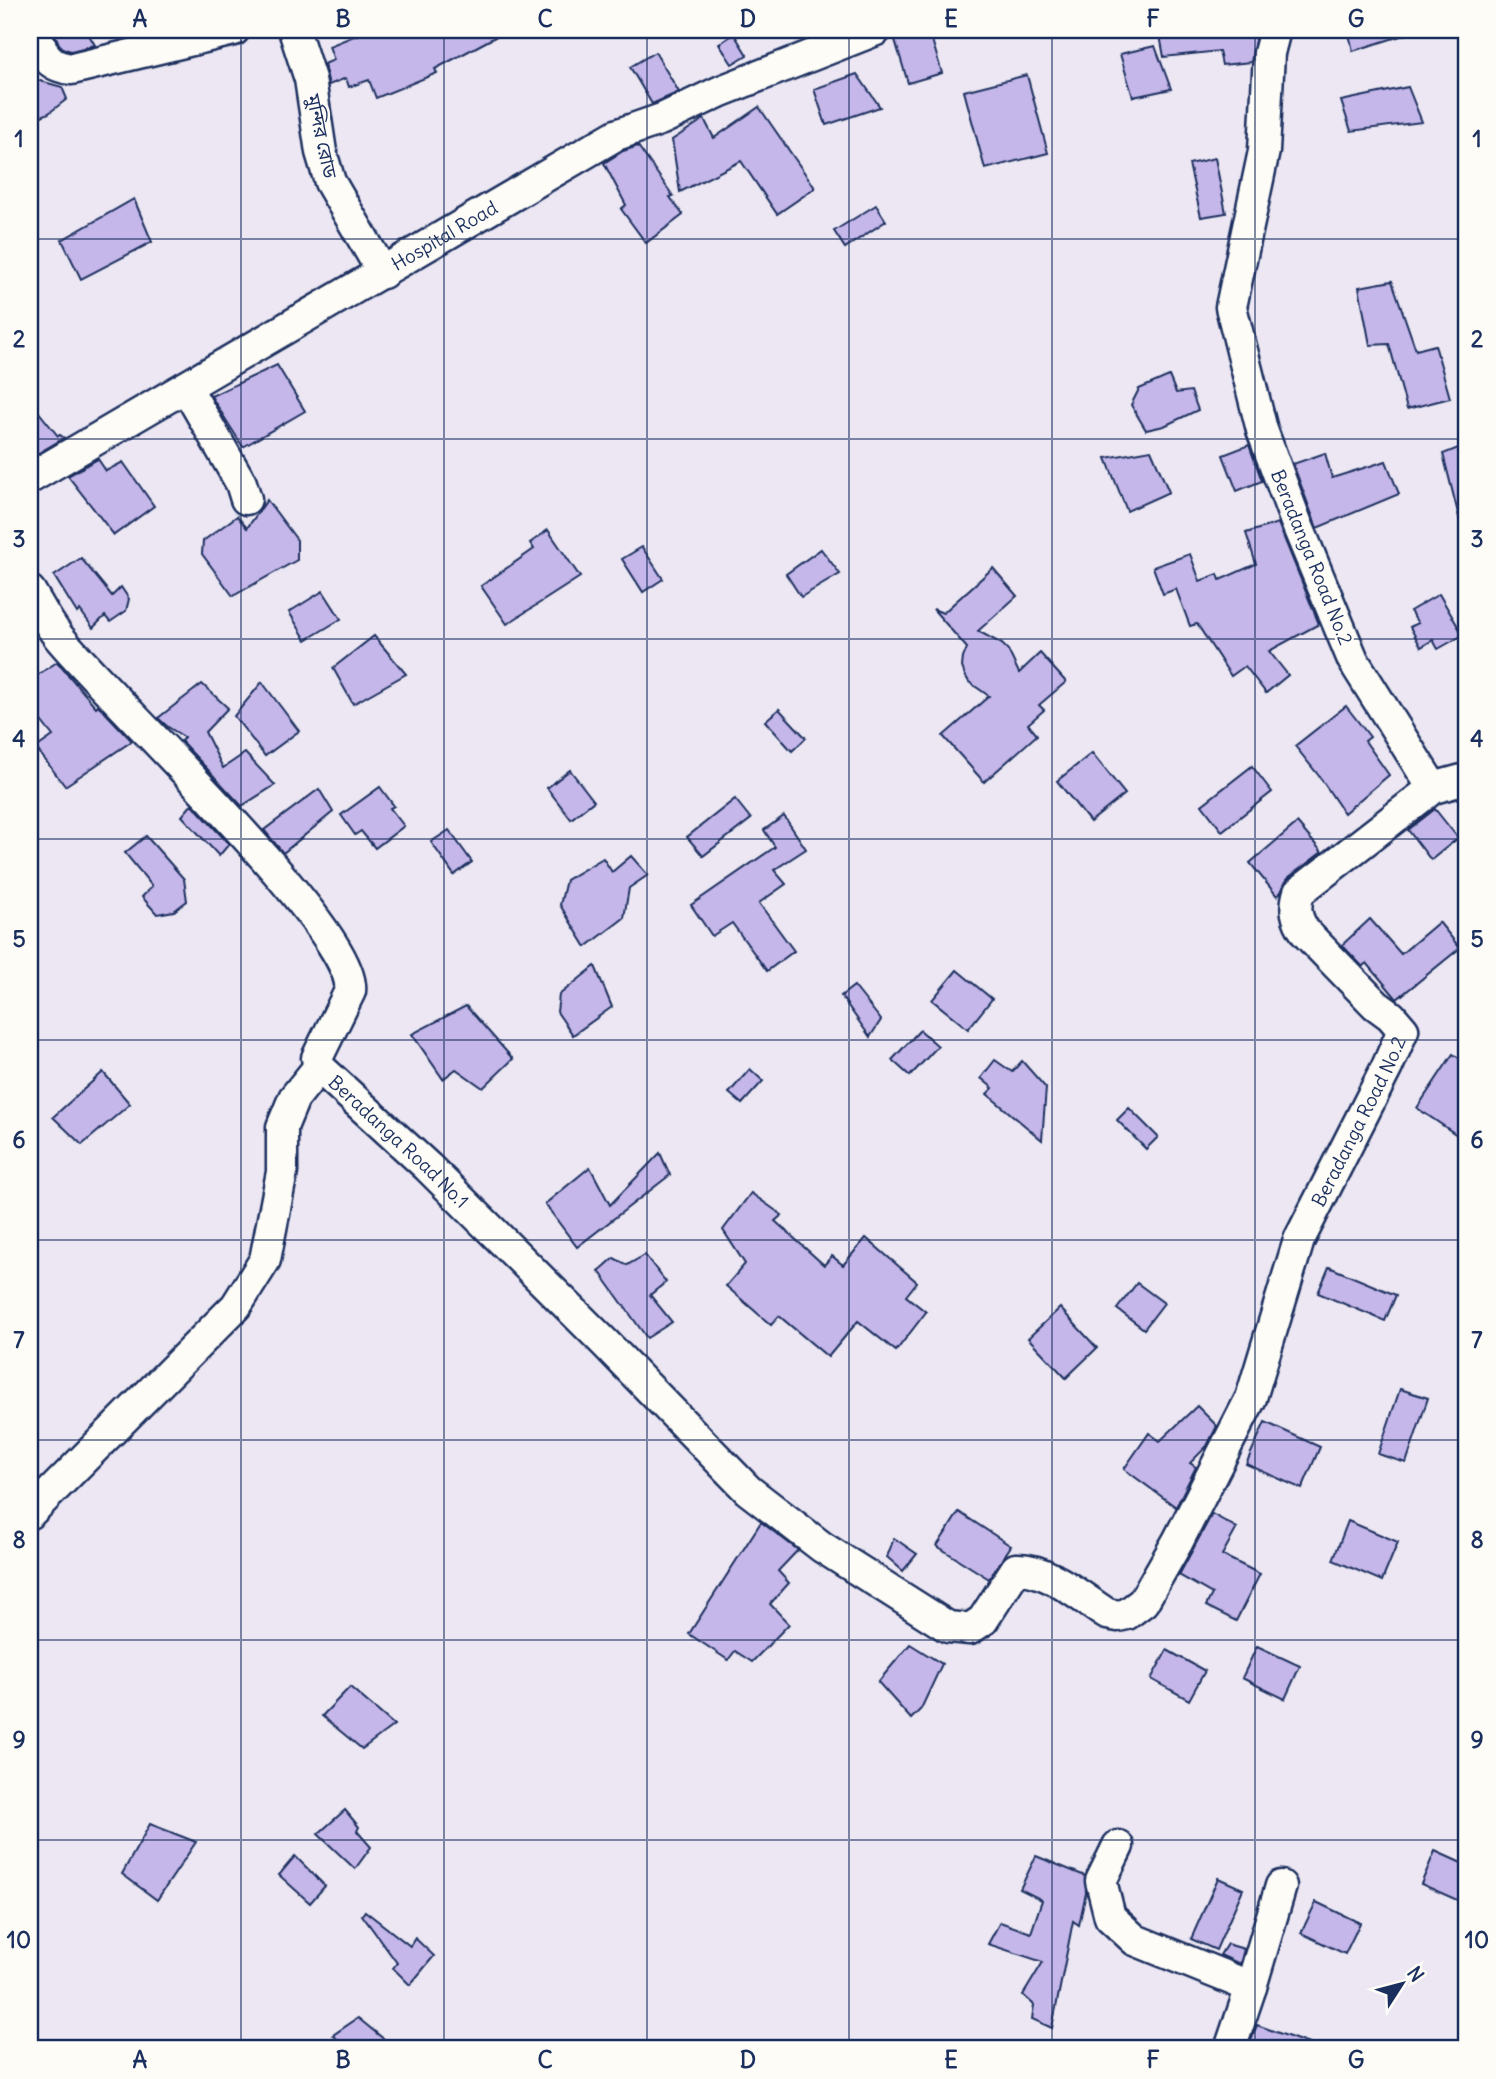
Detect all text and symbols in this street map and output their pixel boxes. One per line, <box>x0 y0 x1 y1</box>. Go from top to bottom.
text: A <box>133 4 148 33</box>
text: B <box>335 4 351 33</box>
text: C <box>537 4 553 33</box>
text: D <box>740 4 756 33</box>
text: E <box>944 4 958 33</box>
text: F <box>1146 4 1160 33</box>
text: G <box>1348 4 1364 33</box>
street label: মুন্দির রোড <box>301 91 343 181</box>
text: 1 <box>14 124 24 153</box>
text: 1 <box>1472 124 1482 153</box>
street label: Hospital Road <box>387 195 502 276</box>
text: 2 <box>13 324 26 353</box>
text: 2 <box>1471 324 1484 353</box>
street label: Beradanga Road No.2 <box>1266 466 1358 648</box>
text: 3 <box>12 524 26 553</box>
text: 3 <box>1470 524 1484 553</box>
text: 4 <box>12 724 26 753</box>
text: 4 <box>1470 724 1484 753</box>
text: 5 <box>12 924 26 953</box>
text: 5 <box>1470 924 1484 953</box>
street label: Beradanga Road No.2 <box>1306 1033 1411 1211</box>
street label: Beradanga Road No.1 <box>324 1070 474 1213</box>
text: 6 <box>12 1125 26 1154</box>
text: 6 <box>1470 1125 1484 1154</box>
text: 7 <box>13 1325 25 1354</box>
text: 7 <box>1471 1325 1483 1354</box>
text: 8 <box>12 1525 26 1554</box>
text: 8 <box>1470 1525 1484 1554</box>
text: 9 <box>12 1725 26 1754</box>
text: 9 <box>1470 1725 1484 1754</box>
text: 10 <box>7 1925 31 1954</box>
text: 10 <box>1465 1925 1489 1954</box>
north arrow <box>1366 1950 1436 2020</box>
text: N <box>1402 1962 1429 1986</box>
text: A <box>133 2045 148 2074</box>
text: B <box>335 2045 351 2074</box>
text: C <box>537 2045 553 2074</box>
text: D <box>740 2045 756 2074</box>
text: E <box>944 2045 958 2074</box>
text: F <box>1146 2045 1160 2074</box>
text: G <box>1348 2045 1364 2074</box>

